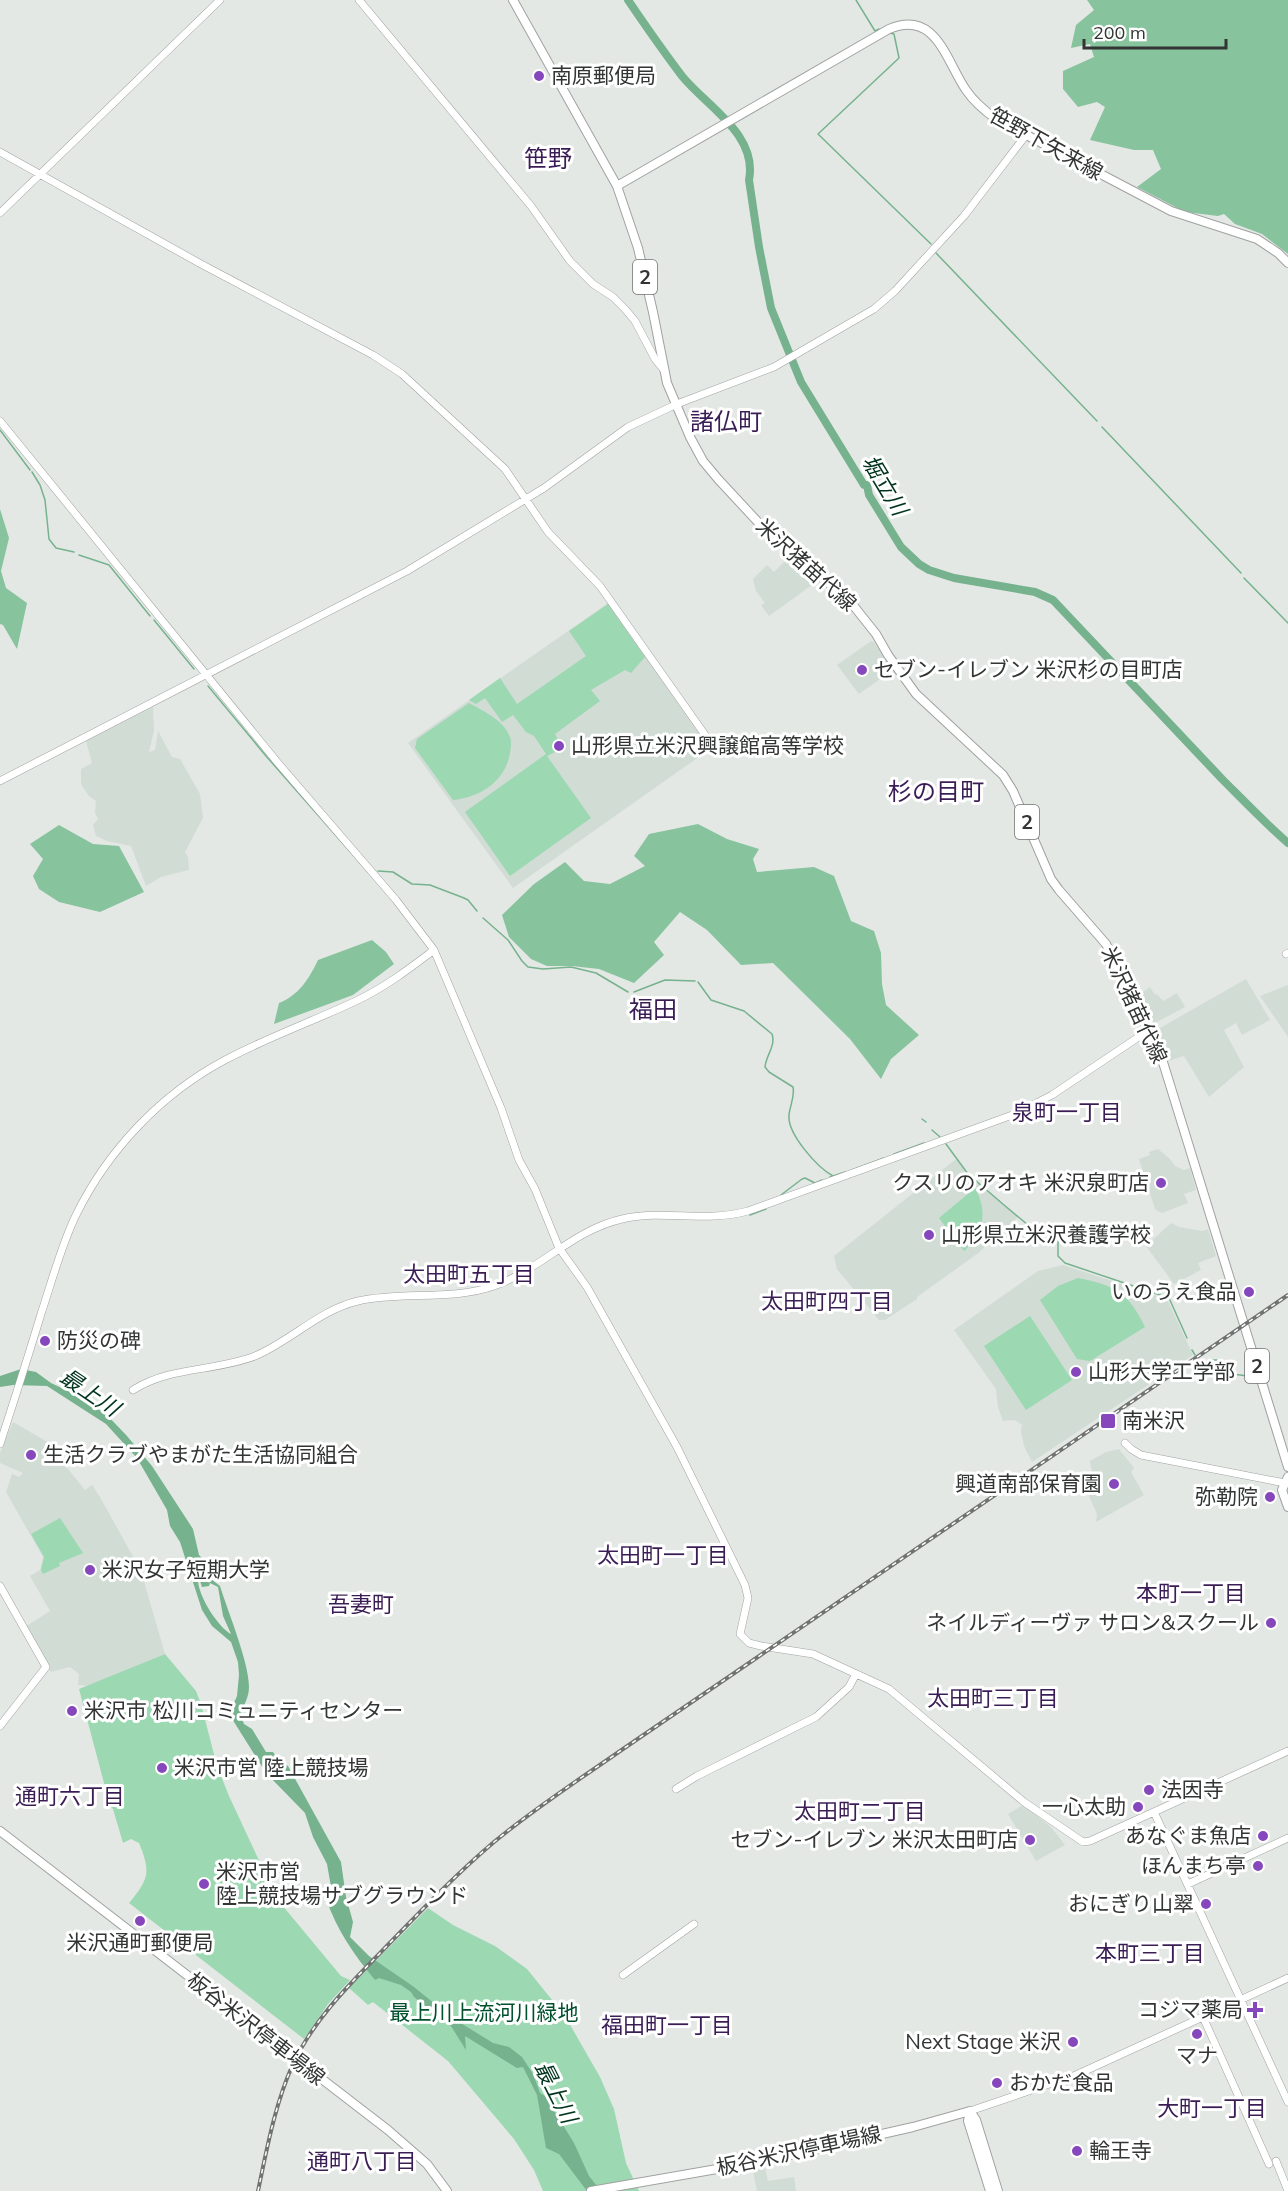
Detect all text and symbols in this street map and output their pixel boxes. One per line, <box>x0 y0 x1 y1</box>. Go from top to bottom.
scale bar <box>1084 12 1226 50</box>
text: 200 m <box>1093 21 1146 44</box>
place label: 南原郵便局 <box>551 62 656 88</box>
marker: 南原郵便局 <box>532 69 546 83</box>
street label: 笹野下矢来線 <box>985 101 1108 185</box>
district label: 笹野 <box>524 143 572 173</box>
road number: 2 <box>633 260 657 294</box>
district label: 諸仏町 <box>690 406 762 436</box>
water label: 堀立川 <box>856 449 915 522</box>
street label: 米沢猪苗代線 <box>751 512 862 616</box>
place label: セブン-イレブン 米沢杉の目町店 <box>874 656 1182 682</box>
marker: セブン-イレブン 米沢杉の目町店 <box>855 663 869 677</box>
place label: 山形県立米沢興譲館高等学校 <box>571 732 844 758</box>
marker: 山形県立米沢興譲館高等学校 <box>552 739 566 753</box>
district label: 杉の目町 <box>888 776 984 806</box>
road number: 2 <box>1015 805 1039 839</box>
street label: 米沢猪苗代線 <box>1096 942 1173 1067</box>
district label: 福田 <box>629 994 677 1024</box>
district label: 泉町一丁目 <box>1012 1098 1122 1126</box>
place label: クスリのアオキ 米沢泉町店 <box>892 1169 1149 1195</box>
marker: クスリのアオキ 米沢泉町店 <box>1154 1176 1168 1190</box>
place label: 山形県立米沢養護学校 <box>941 1221 1151 1247</box>
marker: 山形県立米沢養護学校 <box>922 1228 936 1242</box>
district label: 太田町五丁目 <box>403 1260 535 1288</box>
place label: いのうえ食品 <box>1111 1278 1237 1304</box>
marker: いのうえ食品 <box>1242 1285 1256 1299</box>
district label: 太田町四丁目 <box>761 1287 893 1315</box>
place label: 防災の碑 <box>57 1327 141 1353</box>
marker: 防災の碑 <box>38 1334 52 1348</box>
road number: 2 <box>1245 1349 1269 1383</box>
place label: 山形大学工学部 <box>1088 1358 1235 1384</box>
water label: 最上川 <box>55 1362 127 1423</box>
marker: 山形大学工学部 <box>1069 1365 1083 1379</box>
place label: 南米沢 <box>1122 1407 1185 1433</box>
marker: 南米沢 <box>1099 1412 1117 1430</box>
place label: 生活クラブやまがた生活協同組合 <box>43 1441 358 1467</box>
marker: 生活クラブやまがた生活協同組合 <box>24 1448 38 1462</box>
place label: 興道南部保育園 <box>955 1470 1102 1496</box>
marker: 興道南部保育園 <box>1107 1477 1121 1491</box>
place label: 弥勒院 <box>1195 1483 1258 1509</box>
marker: 弥勒院 <box>1263 1490 1277 1504</box>
district label: 太田町一丁目 <box>597 1541 729 1569</box>
place label: 米沢女子短期大学 <box>102 1556 270 1582</box>
marker: 米沢女子短期大学 <box>83 1563 97 1577</box>
district label: 本町一丁目 <box>1136 1579 1246 1607</box>
district label: 吾妻町 <box>328 1590 394 1618</box>
place label: ネイルディーヴァ サロン&スクール <box>926 1609 1259 1635</box>
marker: ネイルディーヴァ サロン&スクール <box>1264 1616 1278 1630</box>
district label: 太田町三丁目 <box>927 1684 1059 1712</box>
place label: 米沢市 松川コミュニティセンター <box>84 1697 403 1723</box>
marker: 米沢市 松川コミュニティセンター <box>65 1704 79 1718</box>
place label: 米沢市営 陸上競技場 <box>174 1754 368 1780</box>
marker: 米沢市営 陸上競技場 <box>155 1761 169 1775</box>
place label: 法因寺 <box>1161 1776 1224 1802</box>
district label: 通町六丁目 <box>15 1782 125 1810</box>
marker: 法因寺 <box>1142 1783 1156 1797</box>
place label: 一心太助 <box>1042 1793 1126 1819</box>
district label: 太田町二丁目 <box>794 1797 926 1825</box>
marker: 一心太助 <box>1131 1800 1145 1814</box>
place label: あなぐま魚店 <box>1125 1822 1251 1848</box>
place label: セブン-イレブン 米沢太田町店 <box>731 1826 1018 1852</box>
marker: あなぐま魚店 <box>1256 1829 1270 1843</box>
marker: セブン-イレブン 米沢太田町店 <box>1023 1833 1037 1847</box>
place label: ほんまち亭 <box>1141 1852 1246 1878</box>
place label: 米沢市営 陸上競技場サブグラウンド <box>216 1858 468 1908</box>
marker: ほんまち亭 <box>1251 1859 1265 1873</box>
marker: 米沢市営 陸上競技場サブグラウンド <box>197 1877 211 1891</box>
place label: おにぎり山翠 <box>1068 1890 1194 1916</box>
marker: おにぎり山翠 <box>1199 1897 1213 1911</box>
marker: 米沢通町郵便局 <box>133 1914 147 1928</box>
place label: 米沢通町郵便局 <box>67 1929 214 1955</box>
district label: 本町三丁目 <box>1095 1939 1205 1967</box>
street label: 板谷米沢停車場線 <box>182 1966 331 2090</box>
place label: コジマ薬局 <box>1138 1996 1243 2022</box>
park label: 最上川上流河川緑地 <box>390 1999 579 2025</box>
marker: コジマ薬局 <box>1248 2003 1262 2017</box>
district label: 福田町一丁目 <box>601 2011 733 2039</box>
marker: マナ <box>1190 2027 1204 2041</box>
place label: Next Stage 米沢 <box>905 2028 1061 2054</box>
marker: Next Stage 米沢 <box>1066 2035 1080 2049</box>
place label: マナ <box>1176 2042 1218 2068</box>
water label: 最上川 <box>529 2056 584 2130</box>
place label: おかだ食品 <box>1009 2069 1114 2095</box>
marker: おかだ食品 <box>990 2076 1004 2090</box>
district label: 大町一丁目 <box>1157 2094 1267 2122</box>
street label: 板谷米沢停車場線 <box>714 2120 884 2180</box>
place label: 輪王寺 <box>1089 2137 1152 2163</box>
marker: 輪王寺 <box>1070 2144 1084 2158</box>
district label: 通町八丁目 <box>307 2147 417 2175</box>

